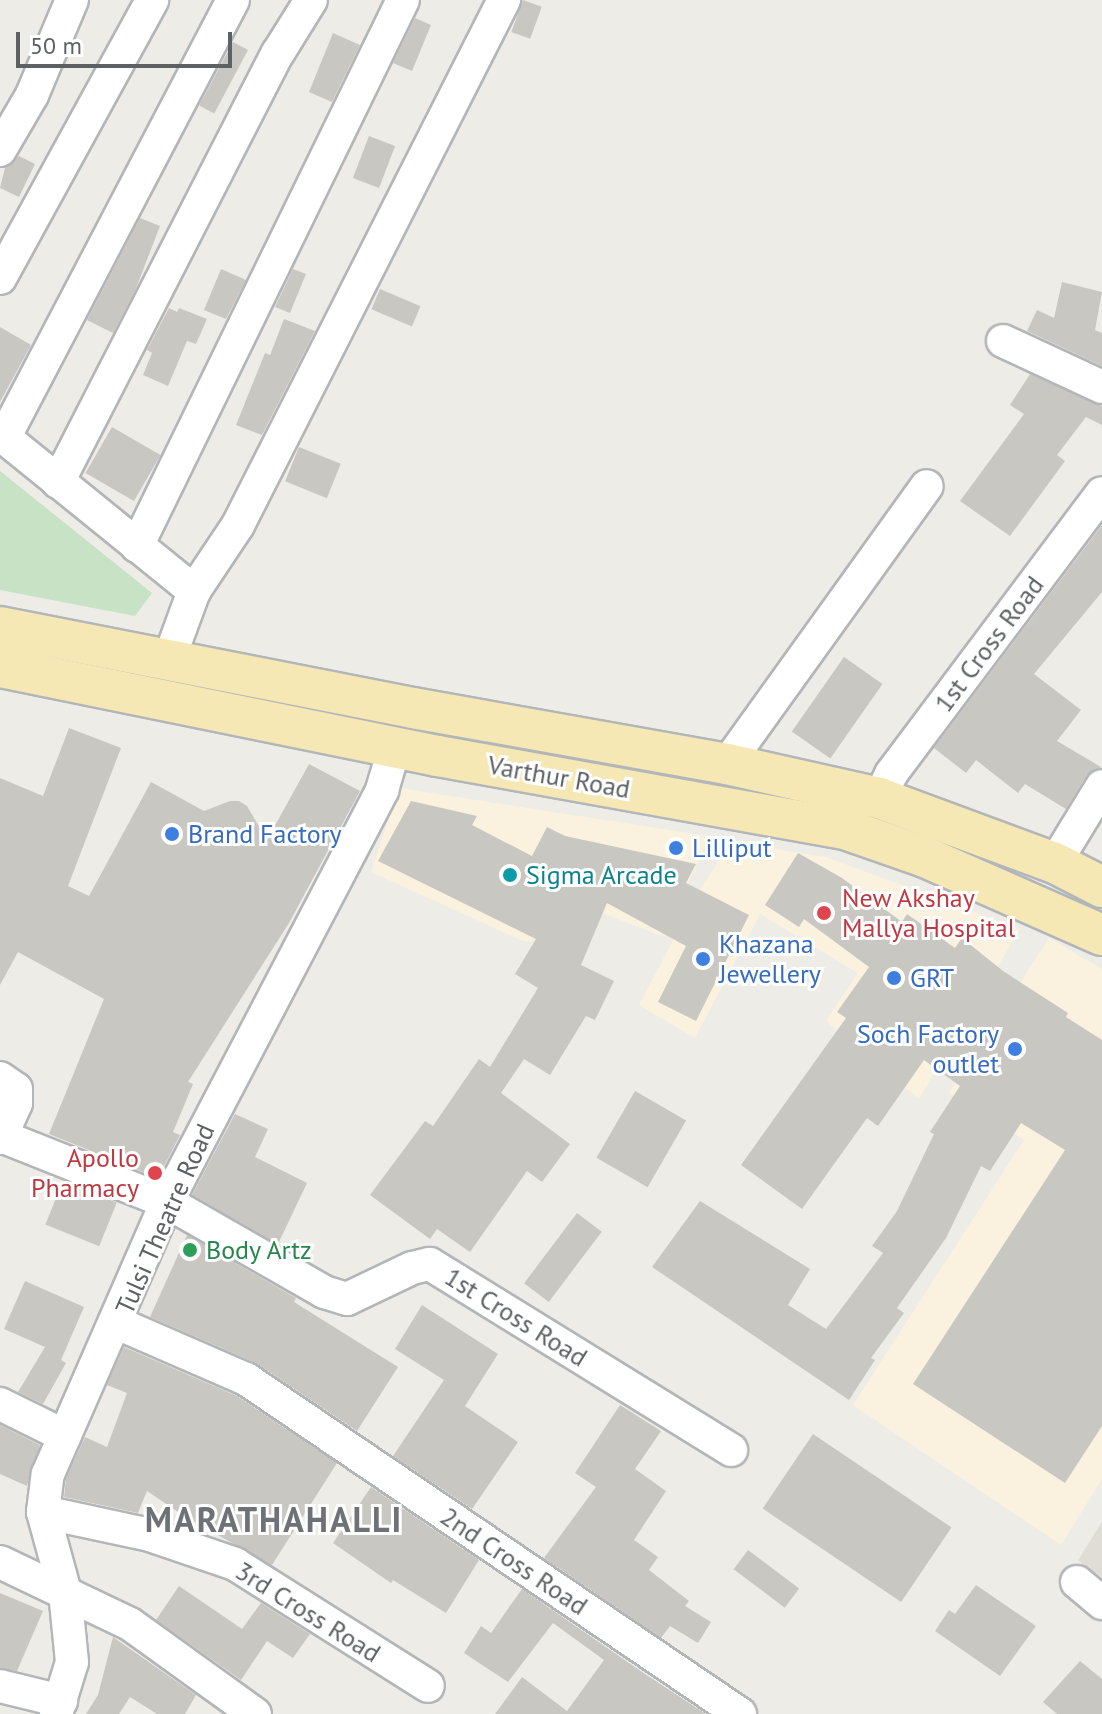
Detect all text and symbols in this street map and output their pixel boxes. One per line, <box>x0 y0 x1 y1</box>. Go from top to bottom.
scale bar <box>20 16 236 66</box>
text: 50 m <box>30 30 82 61</box>
street label: 1st Cross Road <box>928 570 1050 718</box>
street label: Varthur Road <box>485 749 633 805</box>
place label: Brand Factory <box>188 818 342 850</box>
marker: Brand Factory <box>163 825 181 843</box>
place label: Lilliput <box>692 832 771 864</box>
marker: Lilliput <box>667 839 685 857</box>
place label: Sigma Arcade <box>526 859 678 891</box>
marker: Sigma Arcade <box>501 866 519 884</box>
place label: New Akshay Mallya Hospital <box>842 882 1015 944</box>
marker: New Akshay Mallya Hospital <box>813 902 835 924</box>
place label: Khazana Jewellery <box>719 928 821 990</box>
marker: Khazana Jewellery <box>694 950 712 968</box>
place label: GRT <box>910 962 954 994</box>
marker: GRT <box>885 969 903 987</box>
place label: Soch Factory outlet <box>857 1018 999 1080</box>
marker: Soch Factory outlet <box>1006 1040 1024 1058</box>
street label: Tulsi Theatre Road <box>109 1119 221 1319</box>
place label: Apollo Pharmacy <box>31 1142 139 1204</box>
marker: Apollo Pharmacy <box>146 1164 164 1182</box>
place label: Body Artz <box>206 1234 313 1266</box>
marker: Body Artz <box>181 1241 199 1259</box>
street label: 1st Cross Road <box>439 1261 593 1373</box>
district label: MARATHAHALLI <box>145 1500 403 1540</box>
street label: 2nd Cross Road <box>435 1500 593 1622</box>
street label: 3rd Cross Road <box>230 1555 386 1669</box>

